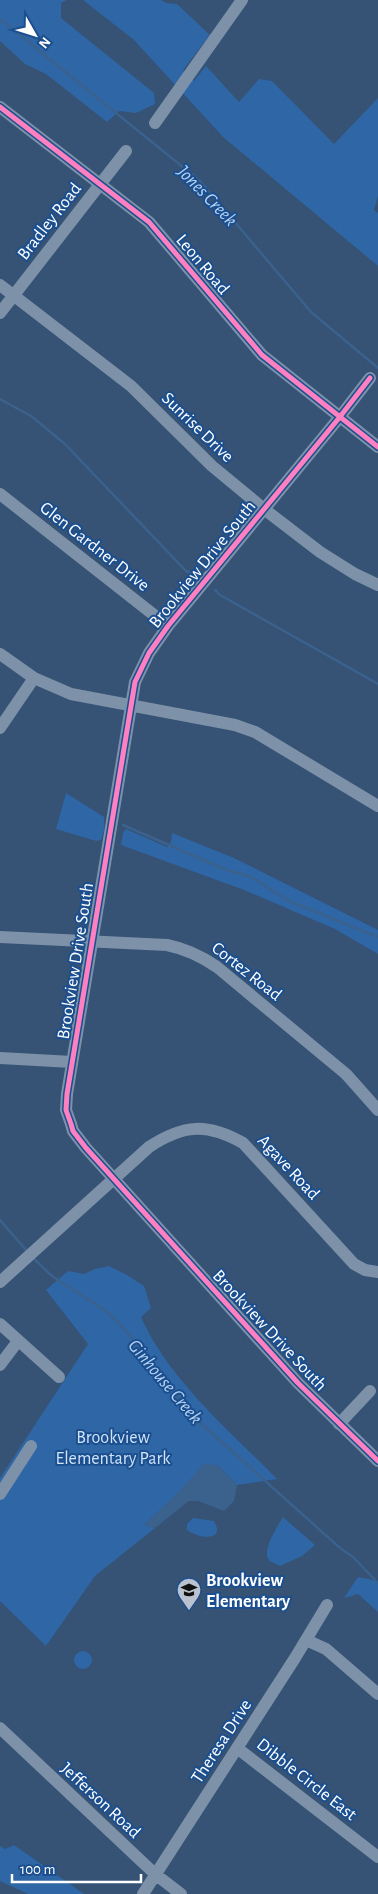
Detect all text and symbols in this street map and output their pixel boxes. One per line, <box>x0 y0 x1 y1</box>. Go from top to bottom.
north arrow <box>10 10 60 60</box>
text: N <box>36 34 53 51</box>
water label: Jones Creek <box>173 161 240 230</box>
street label: Bradley Road <box>14 180 85 263</box>
street label: Leon Road <box>172 231 232 298</box>
street label: Sunrise Drive <box>158 389 237 466</box>
street label: Brookview Drive South <box>146 497 260 632</box>
street label: Glen Gardner Drive <box>36 499 152 595</box>
street label: Brookview Drive South <box>55 882 97 1041</box>
street label: Cortez Road <box>208 939 285 1005</box>
street label: Agave Road <box>254 1132 323 1204</box>
street label: Brookview Drive South <box>209 1267 330 1395</box>
water label: Ginhouse Creek <box>124 1336 206 1428</box>
park label: Brookview Elementary Park <box>55 1429 171 1468</box>
place label: Brookview Elementary <box>206 1572 291 1611</box>
school or university icon: Brookview Elementary <box>176 1577 202 1611</box>
street label: Theresa Drive <box>188 1696 255 1787</box>
street label: Dibble Circle East <box>253 1735 360 1824</box>
street label: Jefferson Road <box>57 1760 144 1842</box>
scale bar <box>12 1852 141 1884</box>
text: 100 m <box>20 1862 55 1877</box>

